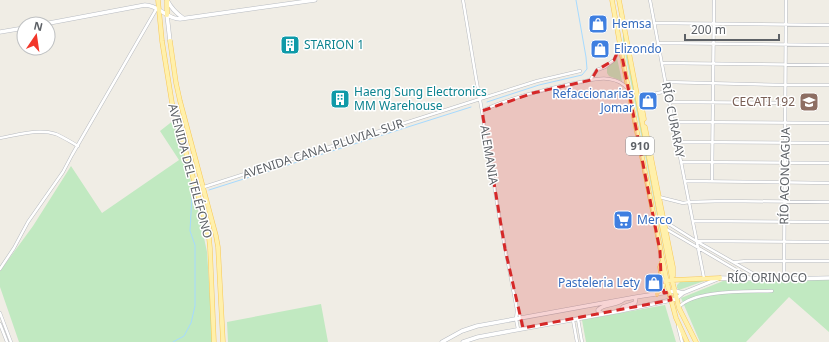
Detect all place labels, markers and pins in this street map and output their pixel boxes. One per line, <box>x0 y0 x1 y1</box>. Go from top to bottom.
shop icon: Hemsa <box>587 13 609 35</box>
place label: Hemsa <box>612 15 651 32</box>
building icon: STARION 1 <box>279 34 301 56</box>
place label: STARION 1 <box>304 36 364 53</box>
shop icon: Elizondo <box>589 38 611 60</box>
place label: Elizondo <box>614 40 662 57</box>
place label: Haeng Sung Electronics MM Warehouse <box>354 83 487 114</box>
place label: Refaccionarias Jomar <box>552 85 634 116</box>
building icon: Haeng Sung Electronics MM Warehouse <box>329 88 351 110</box>
shop icon: Refaccionarias Jomar <box>637 90 659 112</box>
school or university icon: CECATI 192 <box>798 91 820 113</box>
place label: CECATI 192 <box>732 93 795 110</box>
supermarket icon: Merco <box>612 209 634 231</box>
place label: Merco <box>637 211 672 228</box>
shop icon: Pasteleria Lety <box>643 272 665 294</box>
place label: Pasteleria Lety <box>558 274 641 291</box>

